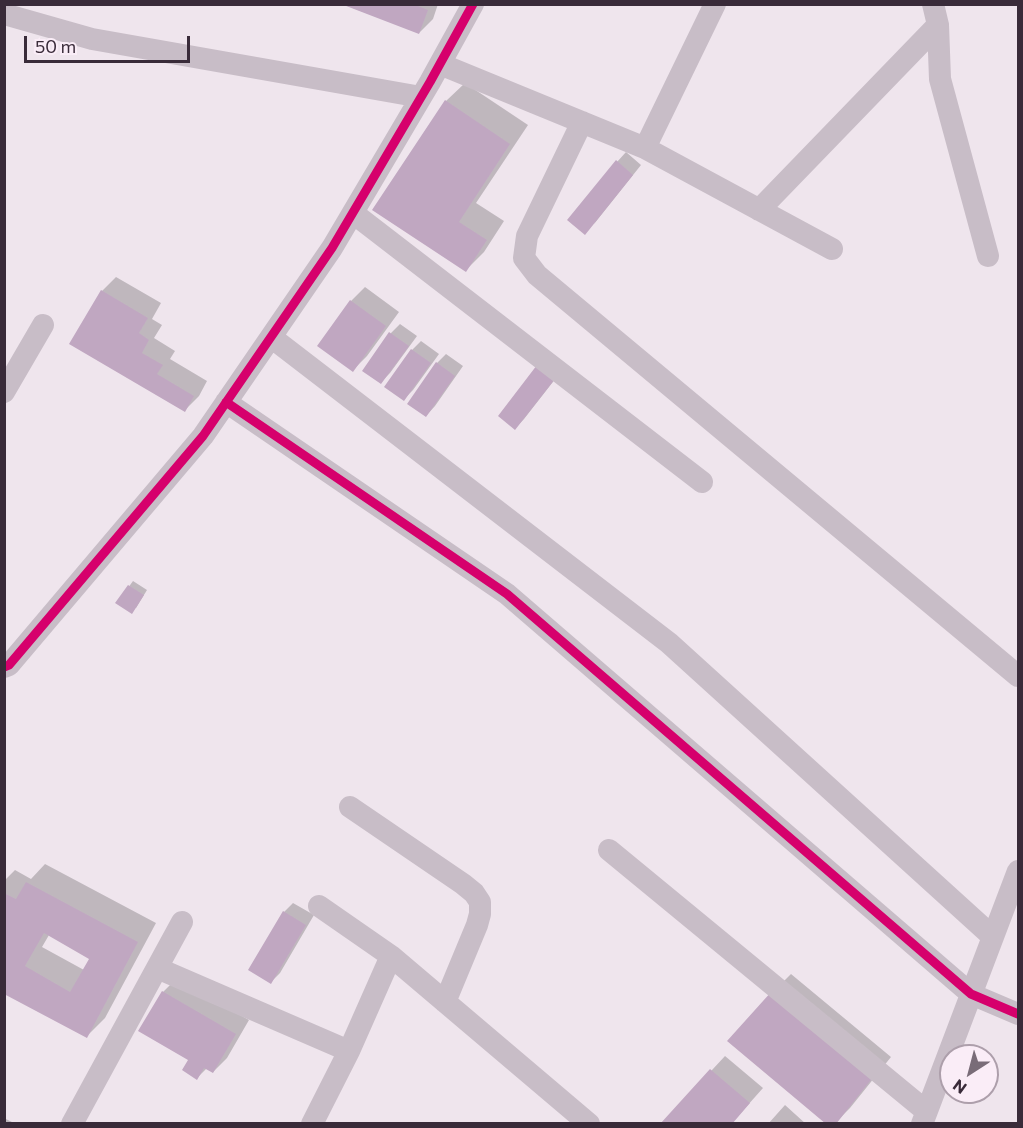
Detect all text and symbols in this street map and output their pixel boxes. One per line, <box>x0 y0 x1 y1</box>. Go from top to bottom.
scale bar <box>27 24 194 62</box>
text: 50 m <box>35 35 76 57</box>
north arrow <box>939 1044 999 1104</box>
text: N <box>949 1076 970 1099</box>

